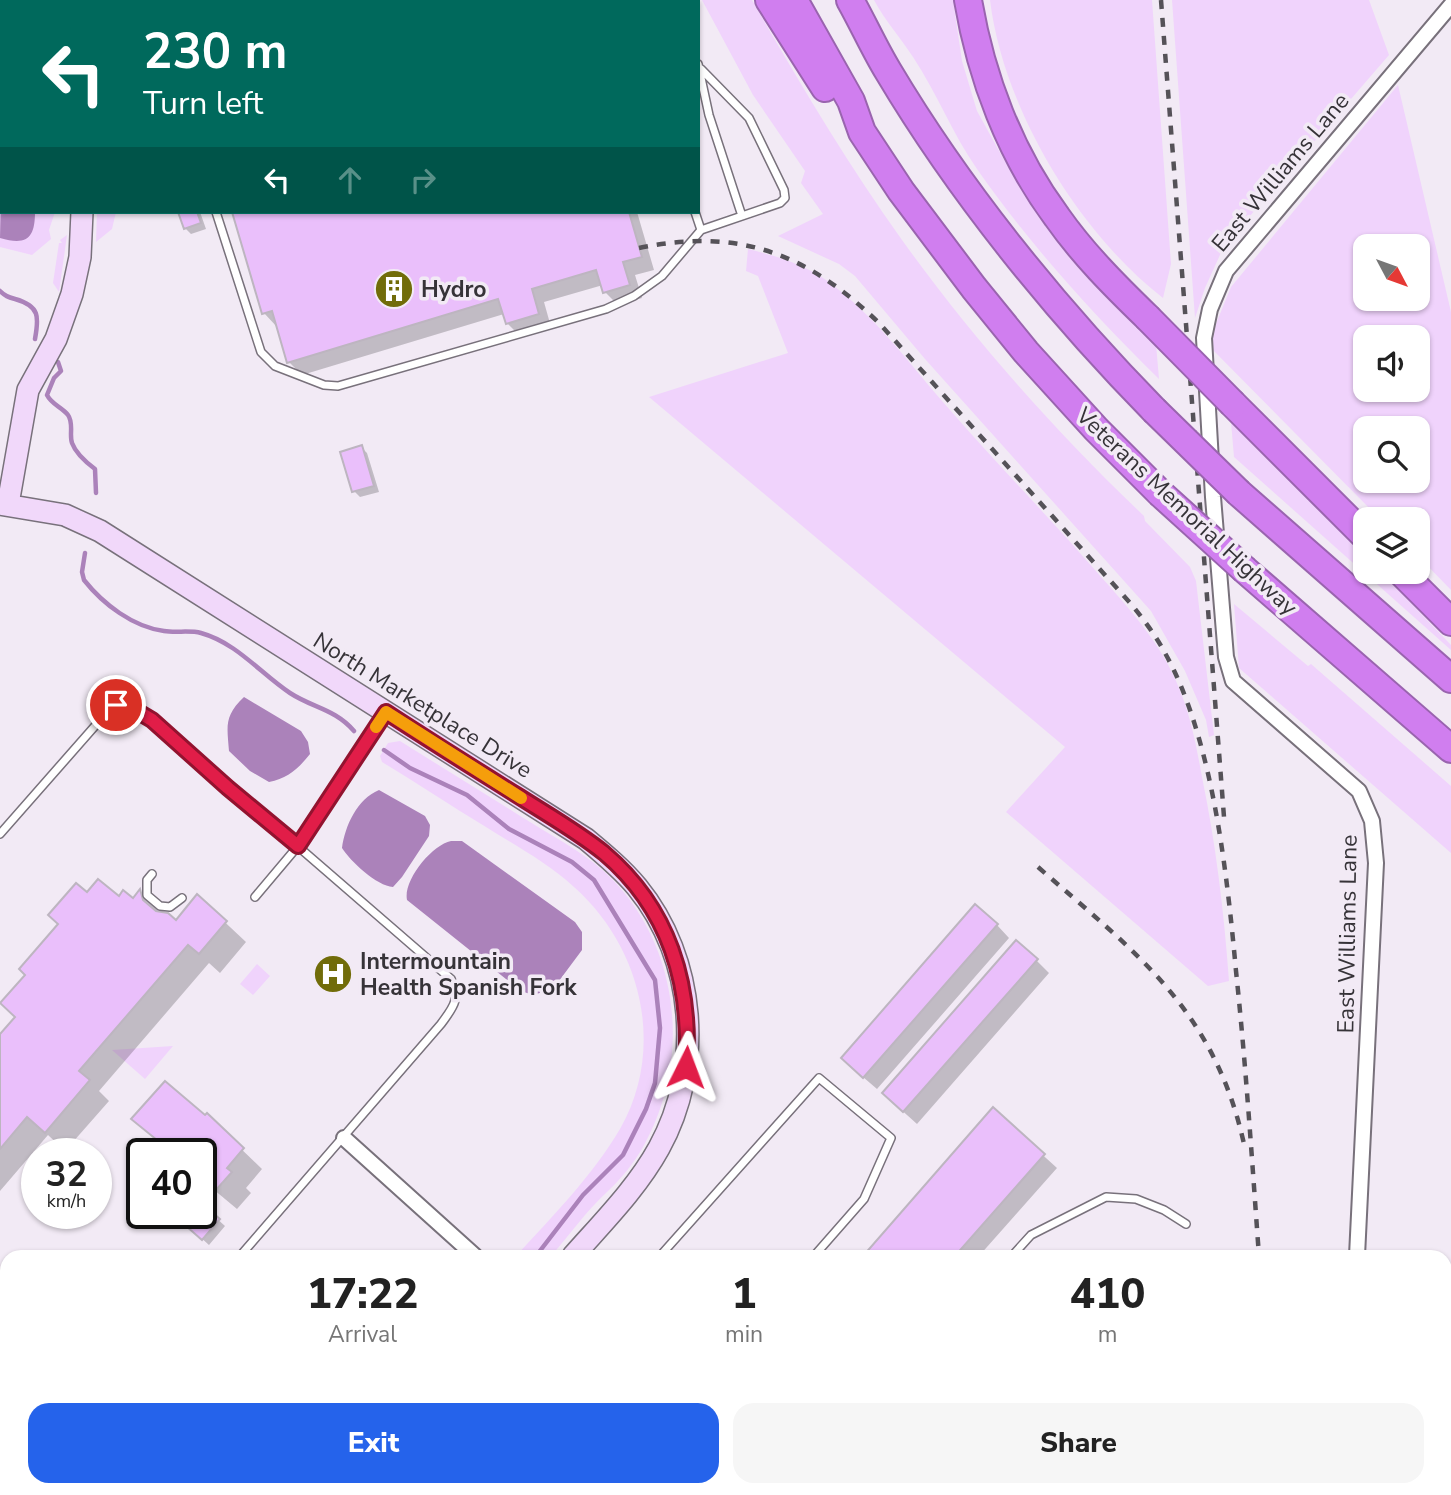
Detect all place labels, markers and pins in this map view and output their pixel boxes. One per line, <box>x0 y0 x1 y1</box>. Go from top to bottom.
building icon: Hydro <box>373 268 415 310</box>
place label: Hydro <box>421 274 487 305</box>
pin <box>86 675 146 735</box>
place label: Intermountain Health Spanish Fork <box>360 946 577 1003</box>
hospital icon: Intermountain Health Spanish Fork <box>312 953 354 995</box>

